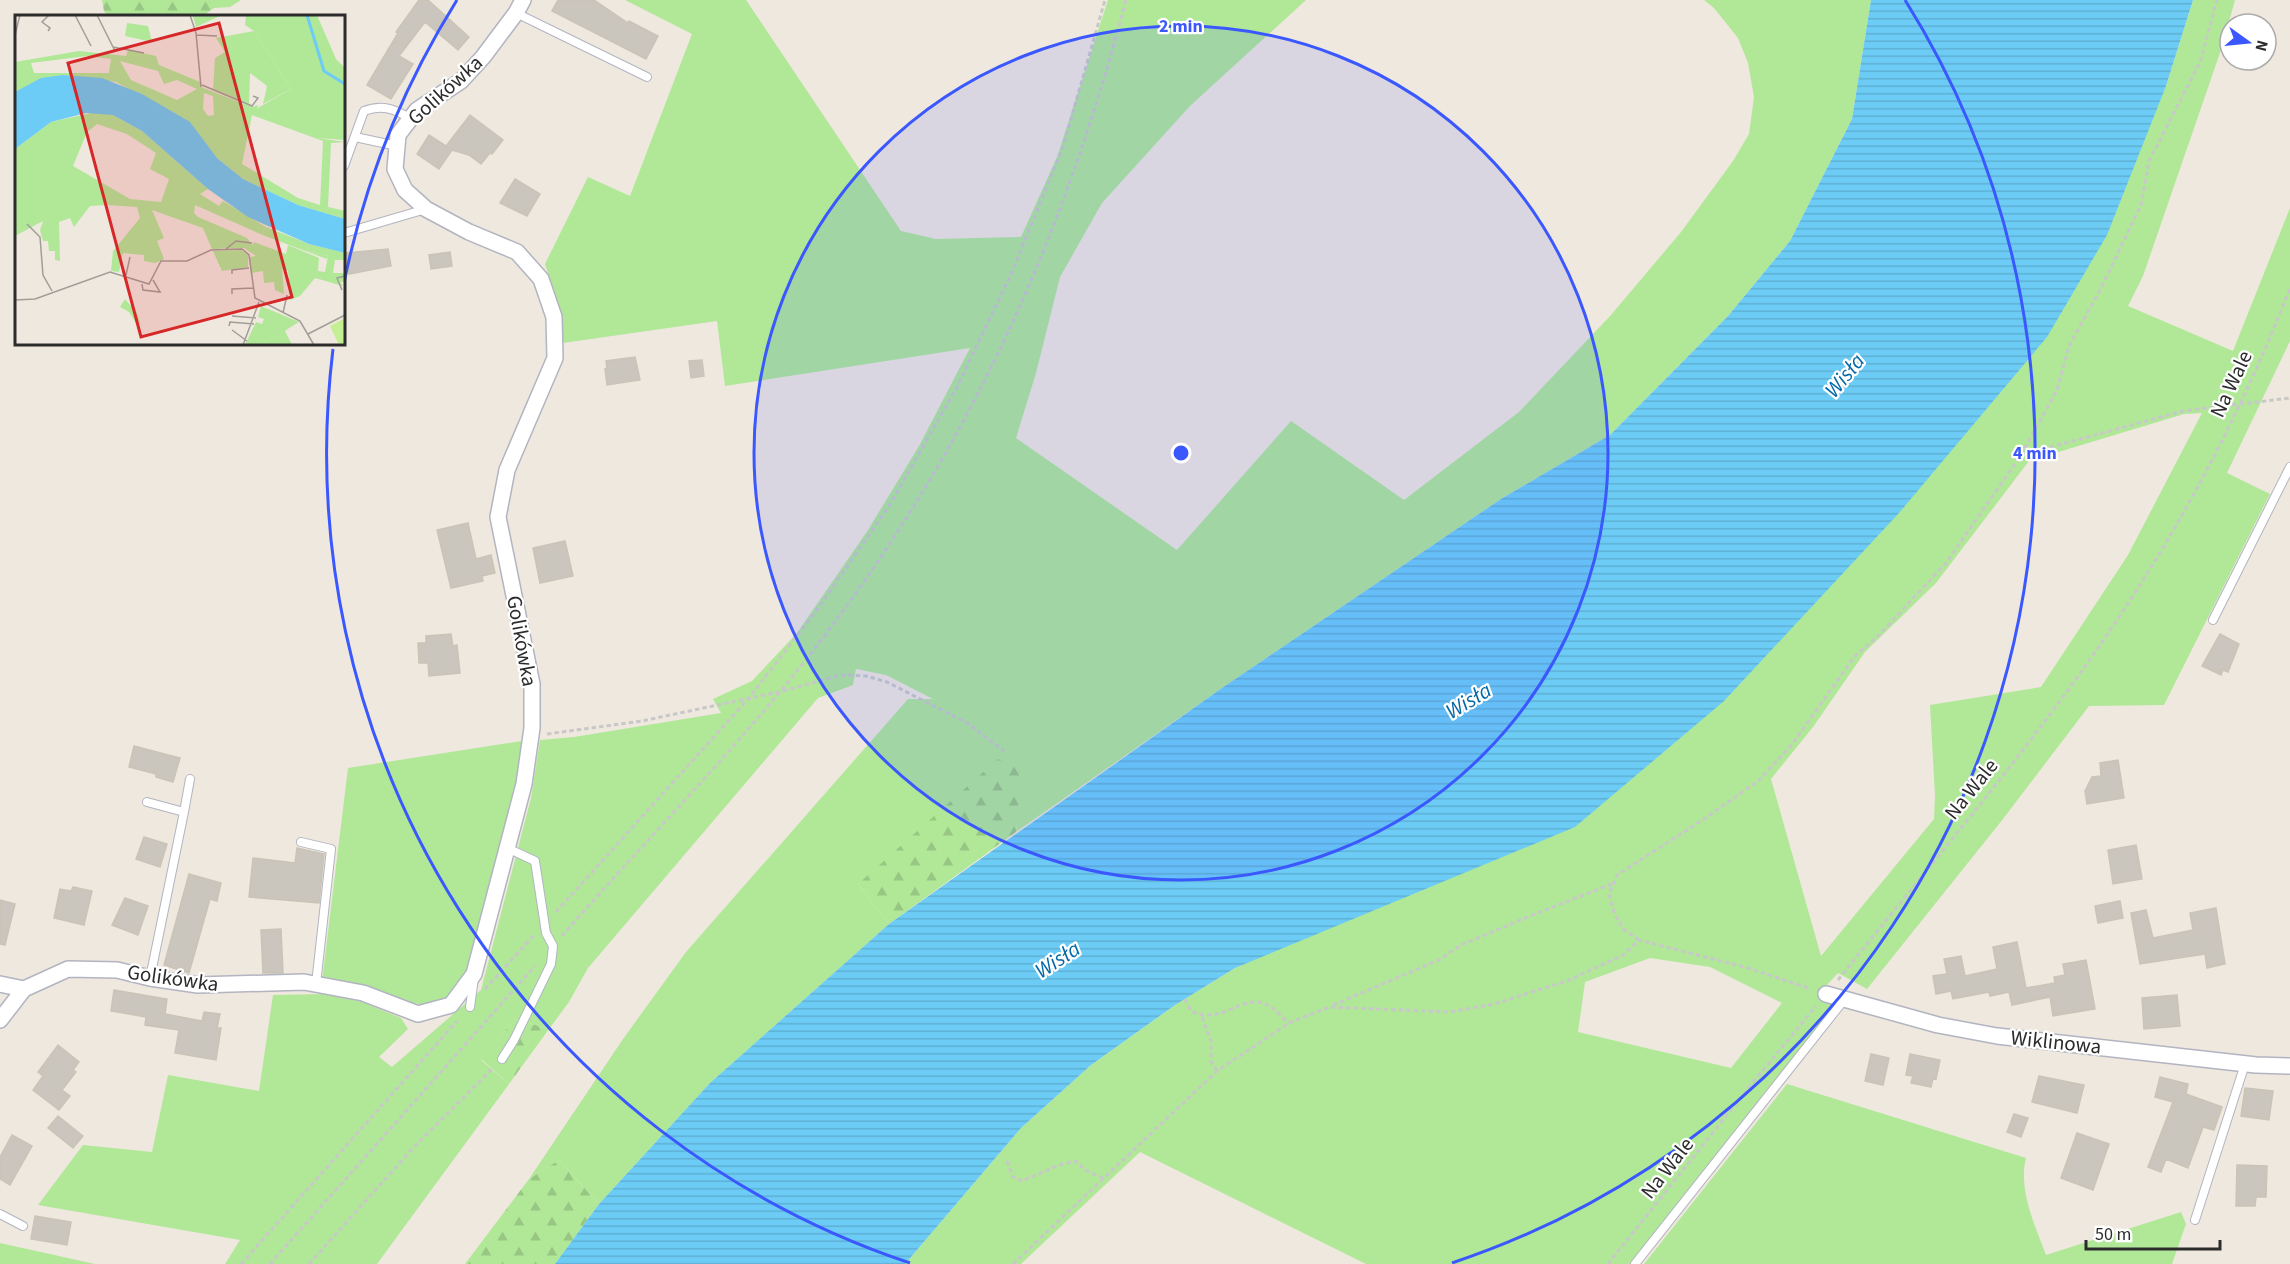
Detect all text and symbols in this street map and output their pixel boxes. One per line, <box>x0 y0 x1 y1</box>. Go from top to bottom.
north arrow <box>2218 12 2278 72</box>
text: 2 min <box>1159 14 1203 39</box>
inset map <box>15 15 345 345</box>
text: N <box>2250 38 2274 54</box>
street label: Golikówka <box>401 48 489 132</box>
water label: Wisła <box>1817 346 1873 405</box>
street label: Na Wale <box>2202 346 2260 422</box>
text: 4 min <box>2013 441 2057 466</box>
centre of rings <box>1171 443 1191 463</box>
street label: Golikówka <box>499 593 545 689</box>
water label: Wisła <box>1439 674 1498 727</box>
street label: Na Wale <box>1937 752 2005 826</box>
water label: Wisła <box>1028 933 1087 987</box>
street label: Golikówka <box>125 957 221 999</box>
street label: Wiklinowa <box>2009 1022 2103 1062</box>
street label: Na Wale <box>1633 1131 1701 1205</box>
scale bar <box>2086 1213 2220 1251</box>
text: 50 m <box>2095 1222 2131 1247</box>

